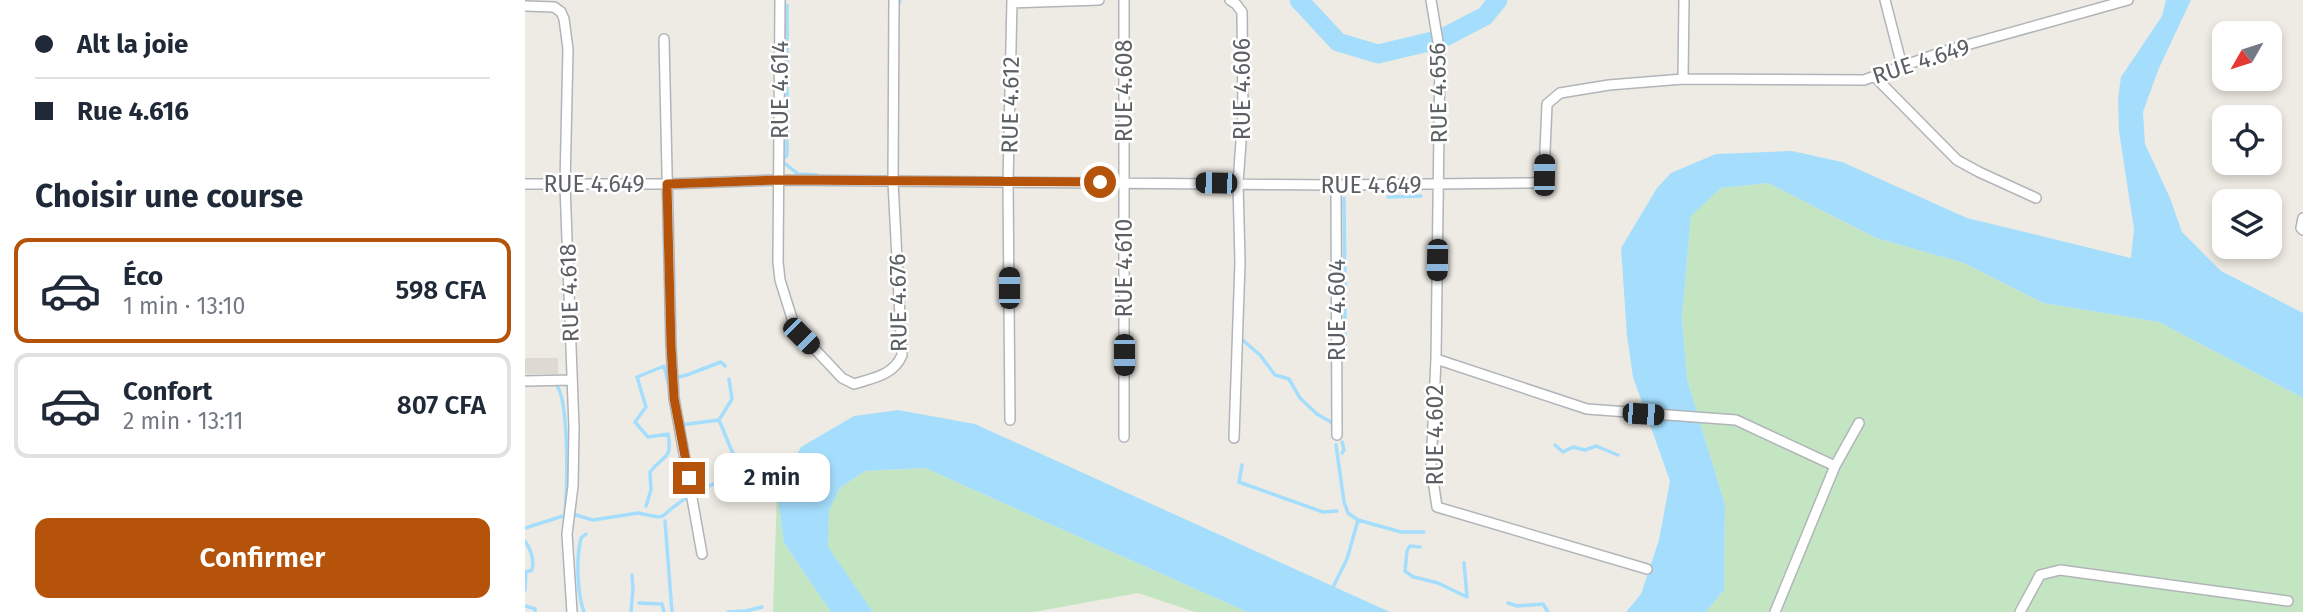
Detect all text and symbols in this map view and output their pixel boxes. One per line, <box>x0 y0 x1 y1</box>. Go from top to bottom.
north arrow <box>2212 21 2282 91</box>
map controls <box>2212 21 2282 259</box>
text: Alt la joie <box>77 29 188 60</box>
street label: RUE 4.649 <box>1869 32 1973 90</box>
street label: RUE 4.606 <box>1228 38 1256 140</box>
street label: RUE 4.608 <box>1110 40 1138 142</box>
street label: RUE 4.614 <box>766 41 794 139</box>
street label: RUE 4.656 <box>1423 42 1453 144</box>
street label: RUE 4.612 <box>995 56 1025 154</box>
text: Rue 4.616 <box>77 96 189 127</box>
button: locate <box>2212 105 2282 175</box>
car <box>1534 154 1555 196</box>
route start <box>1084 166 1116 198</box>
street label: RUE 4.649 <box>543 170 645 198</box>
street label: RUE 4.649 <box>1320 171 1422 199</box>
car <box>1195 172 1238 194</box>
text: Choisir une course <box>35 177 303 215</box>
button: layers <box>2212 189 2282 259</box>
street label: RUE 4.610 <box>1110 219 1138 317</box>
car <box>1427 239 1448 281</box>
street label: RUE 4.618 <box>553 243 585 343</box>
street label: RUE 4.676 <box>883 253 913 353</box>
icon: car <box>39 259 102 322</box>
street label: RUE 4.604 <box>1323 259 1351 361</box>
text: Éco <box>123 261 163 292</box>
car <box>999 267 1020 309</box>
text: 598 CFA <box>396 275 486 306</box>
text: 1 min · 13:10 <box>123 292 245 320</box>
car <box>779 314 824 358</box>
car <box>1114 334 1135 376</box>
icon: car <box>39 374 102 437</box>
text: Confort <box>123 376 212 407</box>
street label: RUE 4.602 <box>1421 384 1449 486</box>
text: 807 CFA <box>397 390 486 421</box>
car <box>1622 402 1665 426</box>
text: 2 min · 13:11 <box>123 407 244 435</box>
callout: 2 min <box>713 454 829 503</box>
route end <box>673 462 705 494</box>
text: 2 min <box>744 463 800 491</box>
button: Confirmer <box>35 518 490 598</box>

